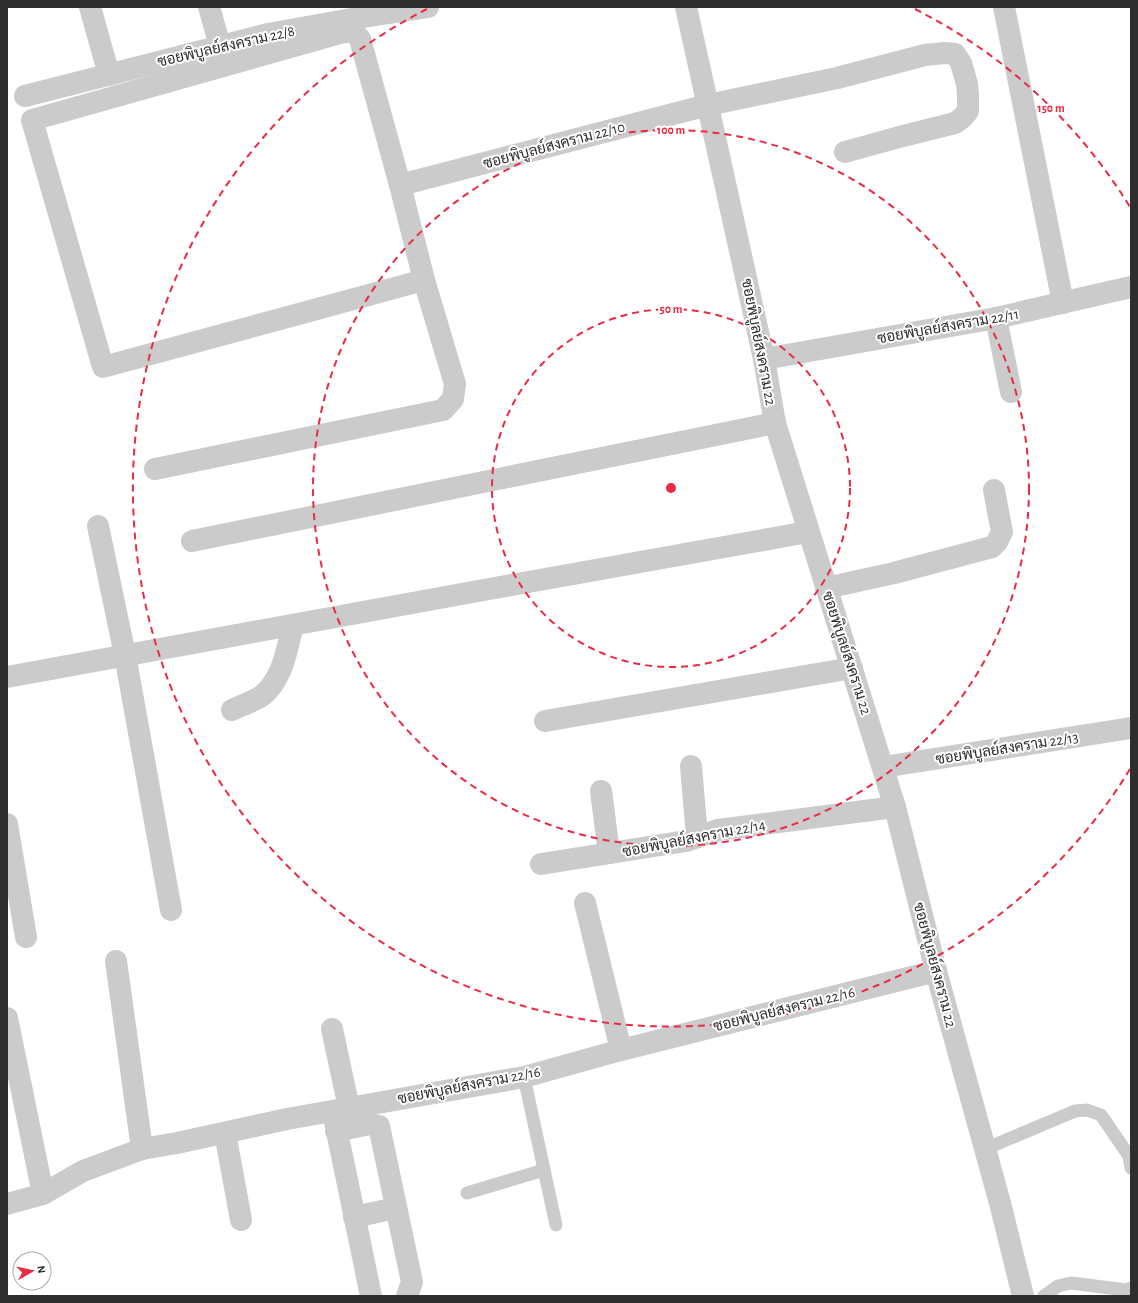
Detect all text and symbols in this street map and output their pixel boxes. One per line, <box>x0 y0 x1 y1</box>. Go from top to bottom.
street label: ซอยพิบูลย์สงคราม 22/8 <box>155 20 297 72</box>
text: 150 m <box>1037 102 1065 114</box>
street label: ซอยพิบูลย์สงคราม 22/10 <box>481 116 627 174</box>
text: 100 m <box>657 124 685 136</box>
street label: ซอยพิบูลย์สงคราม 22 <box>737 277 781 407</box>
text: 50 m <box>660 303 683 315</box>
street label: ซอยพิบูลย์สงคราม 22/11 <box>876 304 1020 348</box>
centre of rings <box>664 481 678 495</box>
street label: ซอยพิบูลย์สงคราม 22 <box>818 589 876 718</box>
street label: ซอยพิบูลย์สงคราม 22/13 <box>934 727 1080 769</box>
street label: ซอยพิบูลย์สงคราม 22/14 <box>621 814 767 862</box>
street label: ซอยพิบูลย์สงคราม 22 <box>909 900 961 1030</box>
street label: ซอยพิบูลย์สงคราม 22/16 <box>711 982 857 1036</box>
street label: ซอยพิบูลย์สงคราม 22/16 <box>396 1061 542 1109</box>
north arrow <box>12 1251 52 1291</box>
text: N <box>35 1265 47 1274</box>

